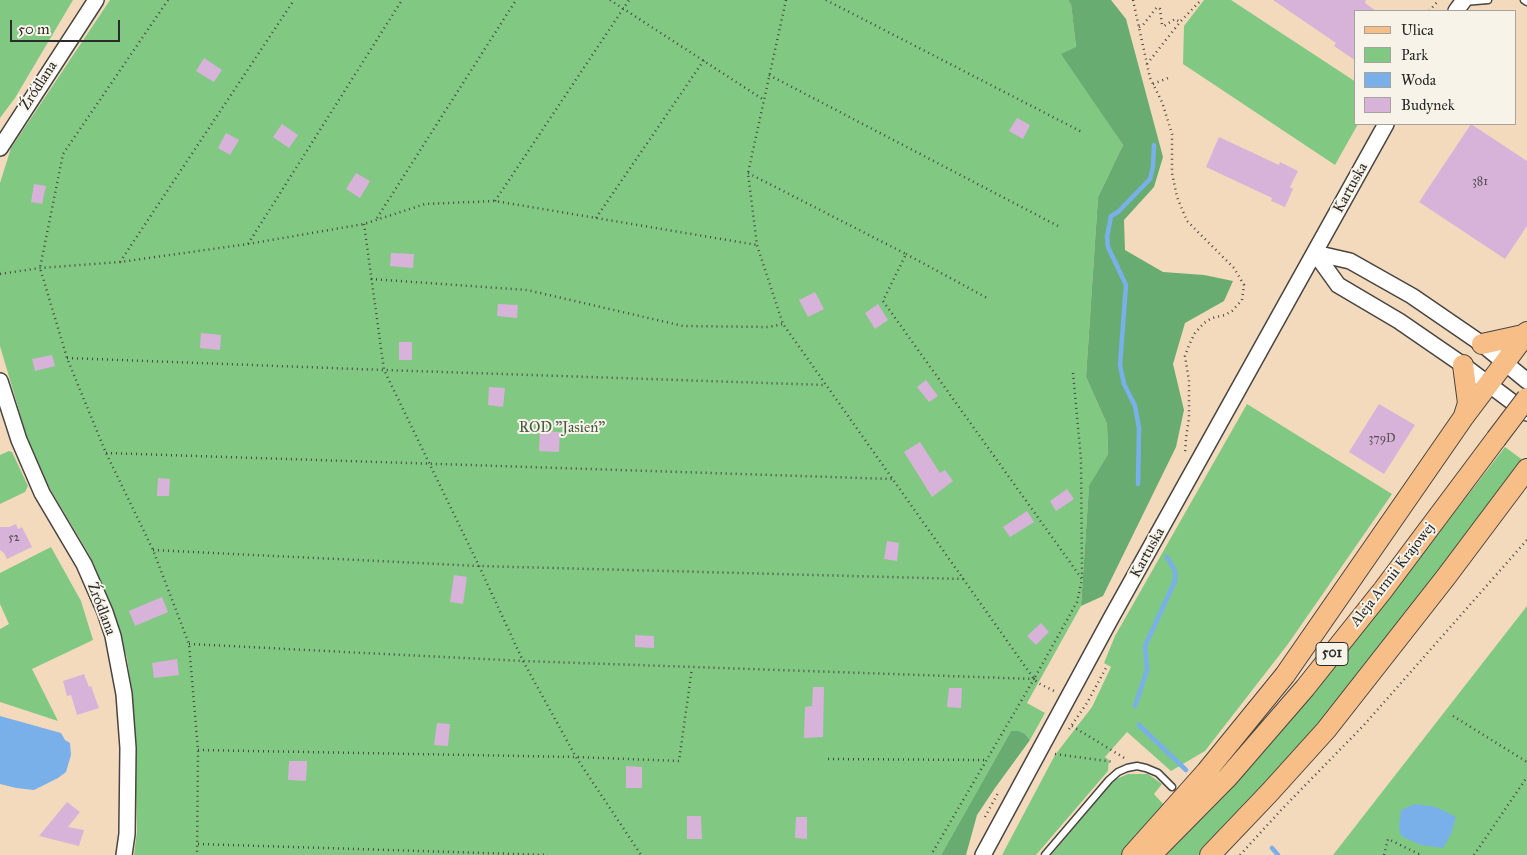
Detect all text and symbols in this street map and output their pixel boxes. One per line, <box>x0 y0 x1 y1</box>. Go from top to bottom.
scale bar <box>12 10 122 42</box>
legend <box>1354 10 1517 125</box>
text: 50 m <box>18 20 50 38</box>
text: Ulica <box>1401 21 1434 39</box>
text: Park <box>1401 46 1428 64</box>
street label: Źródlana <box>16 58 62 114</box>
text: Woda <box>1401 71 1436 89</box>
text: Budynek <box>1401 96 1455 114</box>
street label: Kartuska <box>1330 160 1372 216</box>
house number: 381 <box>1472 175 1488 189</box>
park label: ROD "Jasień" <box>519 419 605 437</box>
house number: 379D <box>1368 432 1396 446</box>
street label: Aleja Armii Krajowej <box>1347 519 1439 631</box>
street label: Kartuska <box>1127 525 1169 581</box>
house number: 52 <box>8 531 20 545</box>
street label: Źródlana <box>83 580 119 638</box>
road number: 501 <box>1316 642 1348 666</box>

